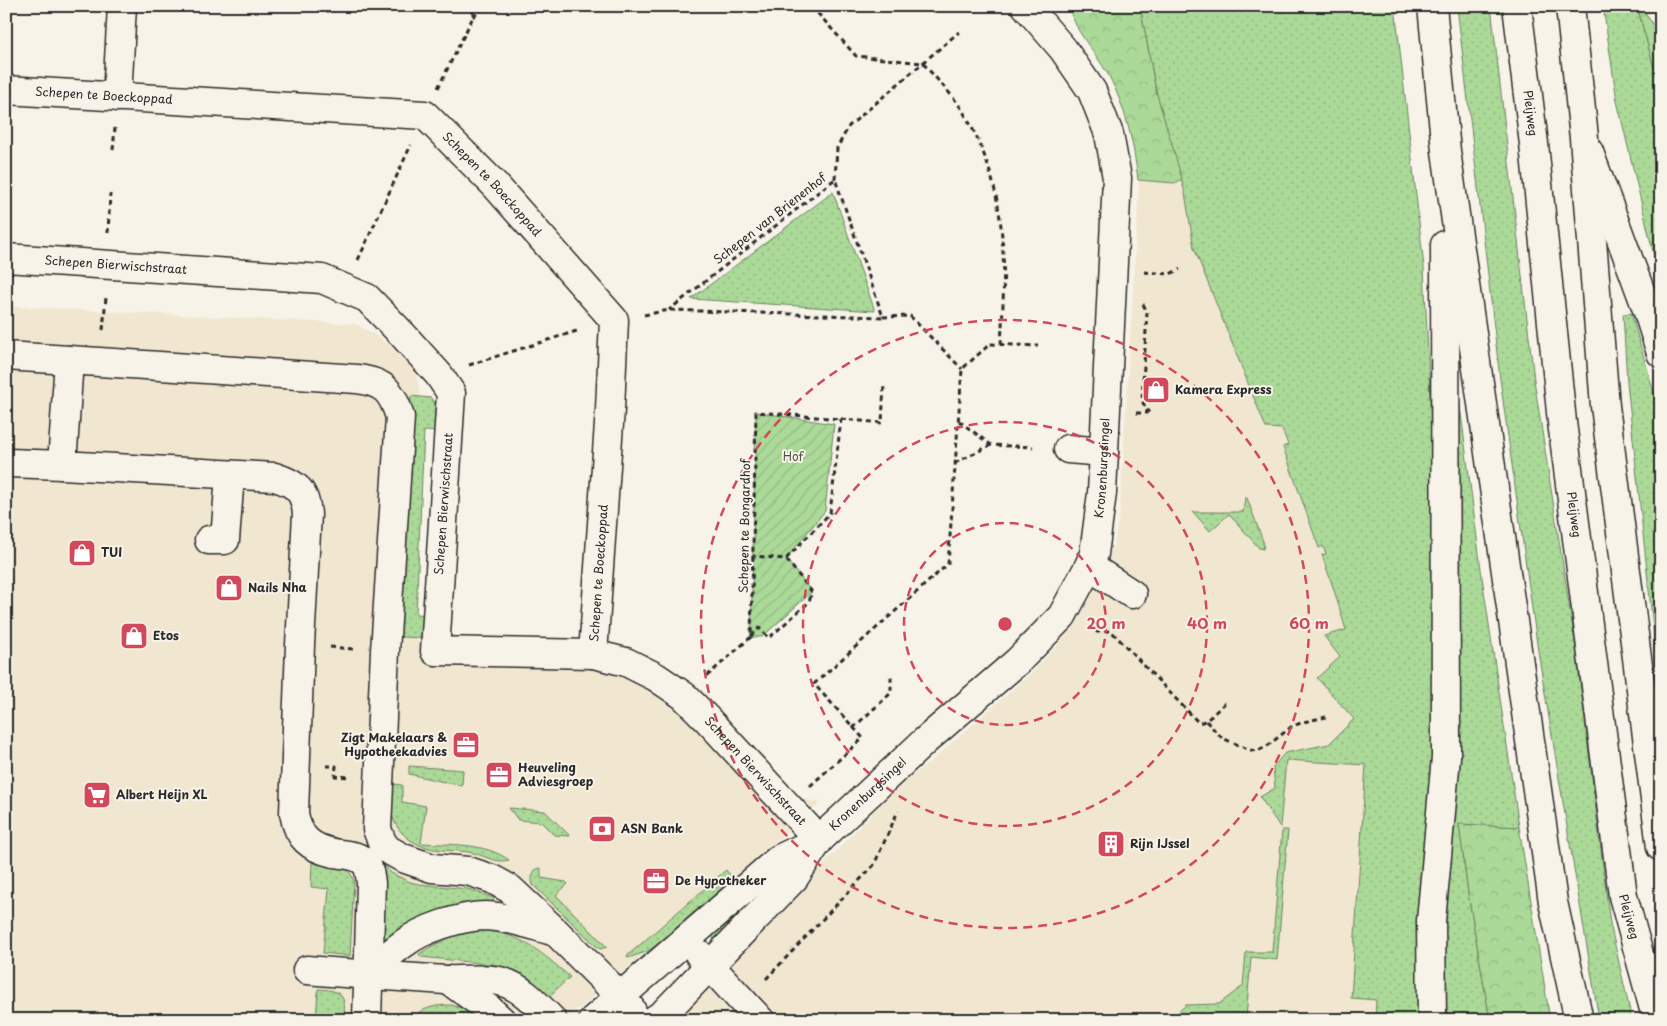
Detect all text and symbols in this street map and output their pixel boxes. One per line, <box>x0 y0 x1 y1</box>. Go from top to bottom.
street label: Schepen te Boeckoppad <box>35 82 174 108</box>
street label: Pleijweg <box>1519 89 1543 137</box>
street label: Schepen te Boeckoppad <box>439 127 547 240</box>
street label: Schepen van Brienenhof <box>709 168 831 268</box>
street label: Schepen Bierwischstraat <box>44 251 188 278</box>
shop icon: Kamera Express <box>1141 375 1171 405</box>
place label: Kamera Express <box>1175 380 1272 398</box>
street label: Kronenburgsingel <box>1089 418 1114 519</box>
street label: Schepen Bierwischstraat <box>429 432 457 576</box>
park label: Hof <box>783 447 805 465</box>
street label: Schepen te Bongardhof <box>734 457 754 593</box>
street label: Pleijweg <box>1563 491 1587 539</box>
street label: Schepen te Boeckoppad <box>584 503 612 642</box>
shop icon: TUI <box>67 538 97 568</box>
place label: TUI <box>101 543 122 561</box>
shop icon: Nails Nha <box>214 573 244 603</box>
place label: Nails Nha <box>248 578 307 596</box>
text: 20 m <box>1087 611 1125 634</box>
text: 40 m <box>1187 611 1227 634</box>
text: 60 m <box>1289 611 1329 634</box>
centre of rings <box>996 615 1014 633</box>
shop icon: Etos <box>119 621 149 651</box>
place label: Etos <box>153 626 179 644</box>
street label: Schepen Bierwischstraat <box>701 712 811 829</box>
place label: Zigt Makelaars & Hypotheekadvies <box>341 728 447 760</box>
office icon: Zigt Makelaars & Hypotheekadvies <box>451 730 481 760</box>
street label: Kronenburgsingel <box>824 753 910 834</box>
place label: Heuveling Adviesgroep <box>518 758 594 790</box>
office icon: Heuveling Adviesgroep <box>484 760 514 790</box>
supermarket icon: Albert Heijn XL <box>82 780 112 810</box>
place label: Albert Heijn XL <box>116 785 208 803</box>
bank icon: ASN Bank <box>587 814 617 844</box>
place label: ASN Bank <box>620 819 683 837</box>
building icon: Rijn IJssel <box>1096 829 1126 859</box>
place label: Rijn IJssel <box>1130 834 1190 852</box>
office icon: De Hypotheker <box>641 866 671 896</box>
place label: De Hypotheker <box>675 871 767 889</box>
street label: Pleijweg <box>1615 892 1644 941</box>

